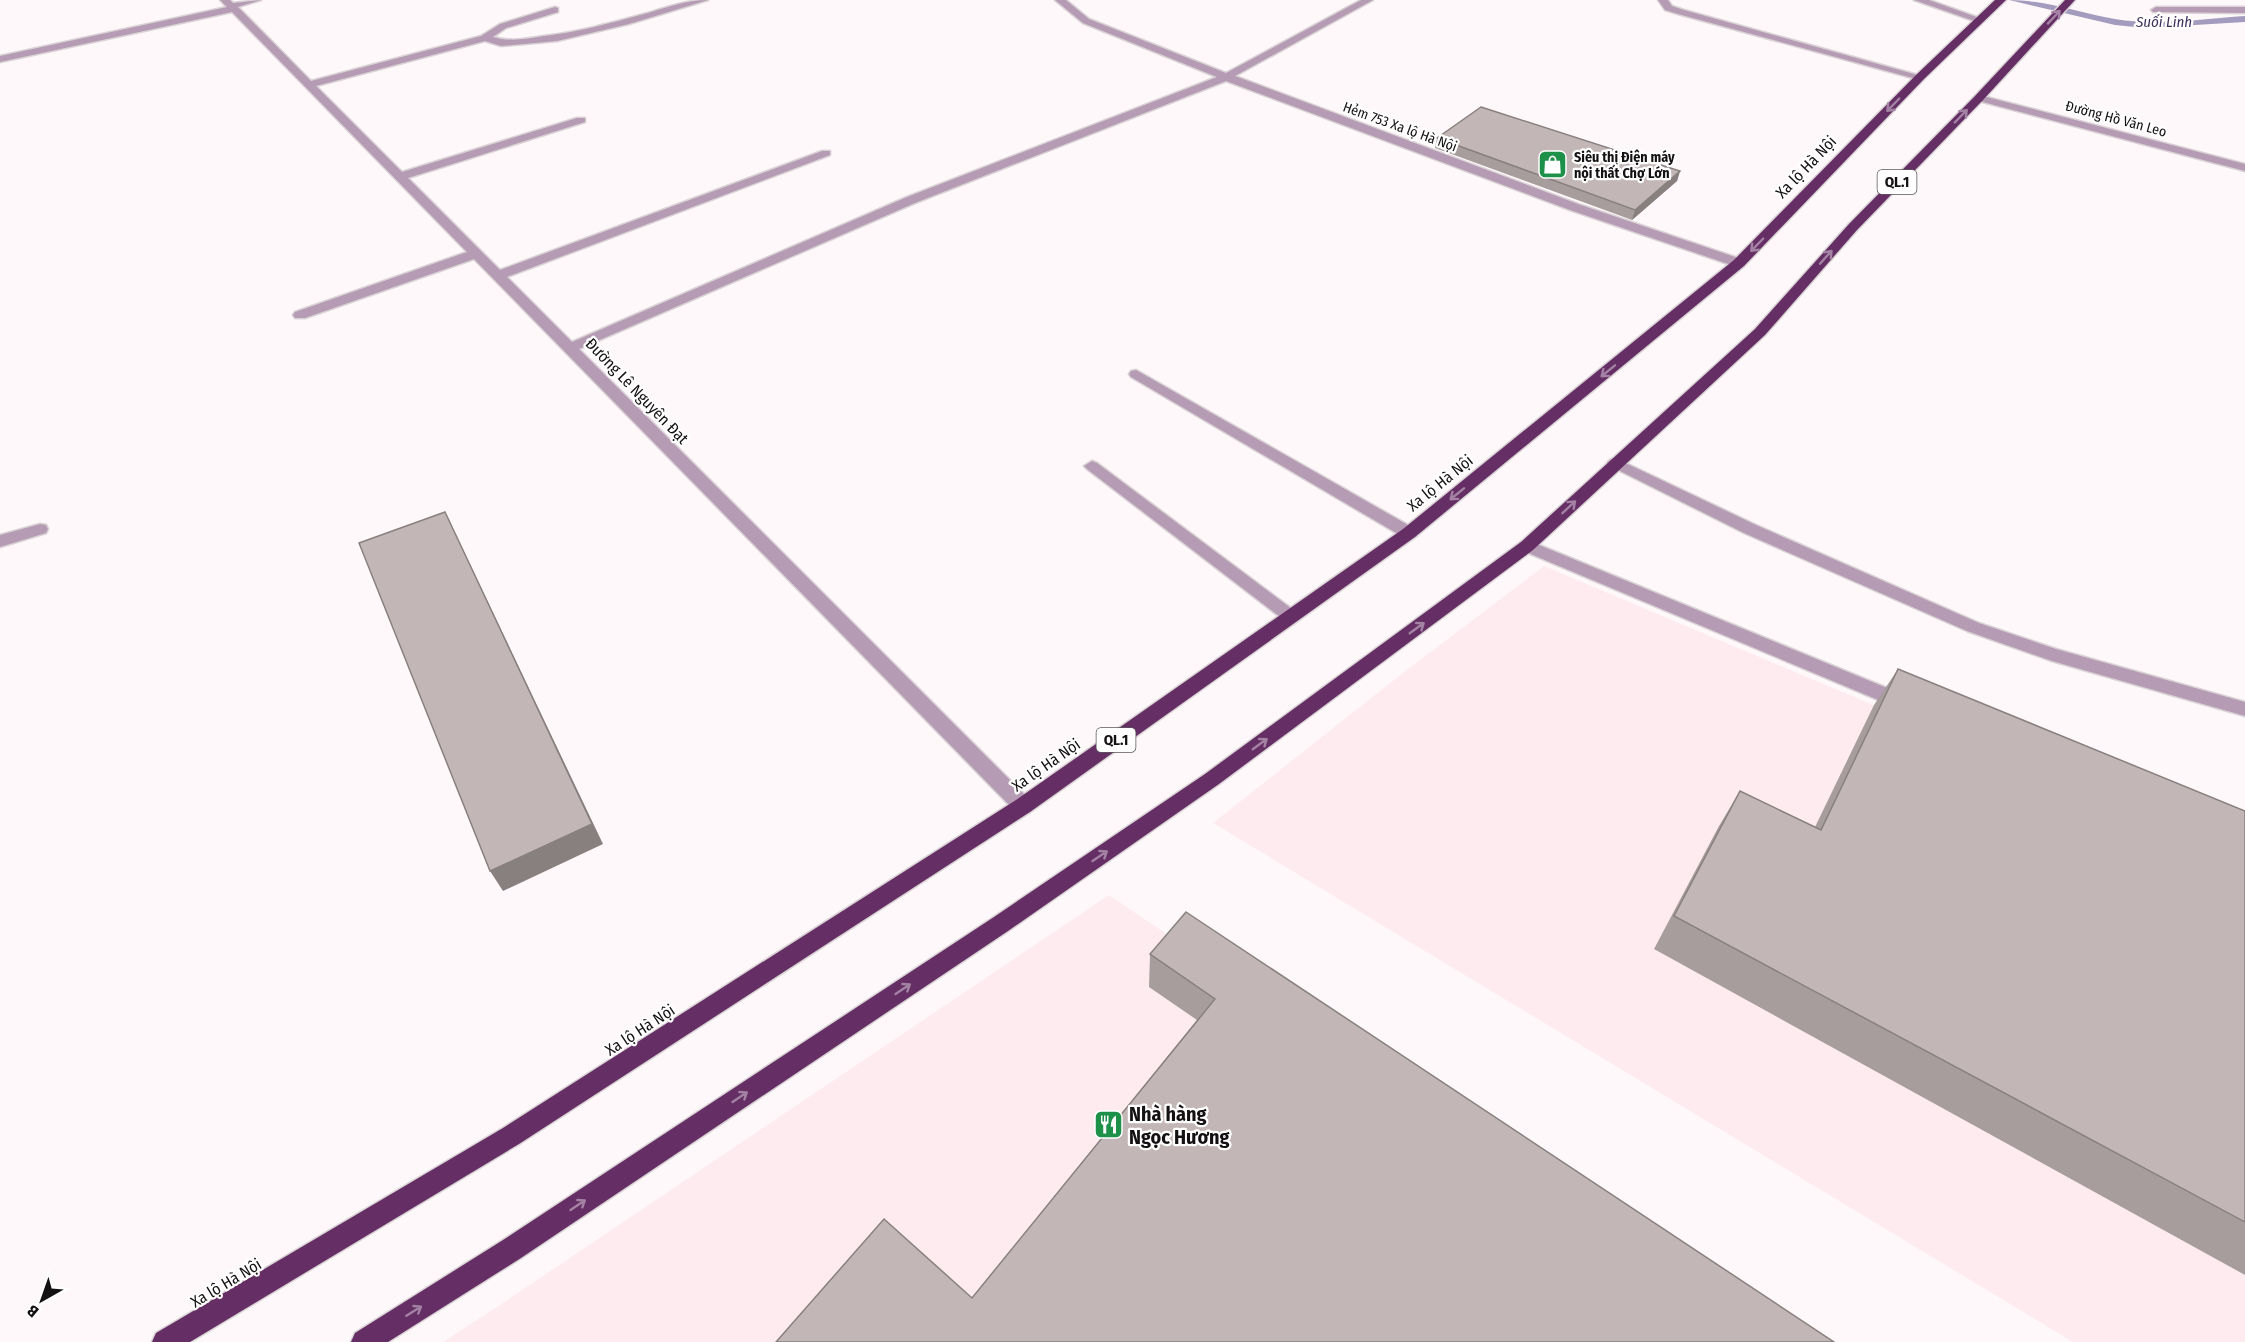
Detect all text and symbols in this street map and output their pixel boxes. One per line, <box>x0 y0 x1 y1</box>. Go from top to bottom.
one-way arrow <box>2047 10 2061 25</box>
water label: Suối Linh <box>2135 13 2192 31</box>
street label: Đường Hồ Văn Leo <box>2064 96 2169 141</box>
one-way arrow <box>1886 97 1900 112</box>
street label: Hẻm 753 Xa lộ Hà Nội <box>1341 98 1459 156</box>
one-way arrow <box>1954 109 1969 124</box>
street label: Xa lộ Hà Nội <box>1772 132 1840 202</box>
shop icon: Siêu thị Điện máy nội thất Chợ Lớn <box>1537 149 1569 181</box>
place label: Siêu thị Điện máy nội thất Chợ Lớn <box>1574 149 1675 182</box>
road number: QL.1 <box>1878 170 1916 194</box>
one-way arrow <box>1750 238 1764 253</box>
one-way arrow <box>1819 250 1833 265</box>
street label: Đường Lê Nguyên Đạt <box>582 334 693 448</box>
one-way arrow <box>1600 364 1616 377</box>
street label: Xa lộ Hà Nội <box>1403 451 1477 515</box>
one-way arrow <box>1449 487 1465 500</box>
one-way arrow <box>1561 499 1576 514</box>
one-way arrow <box>1408 622 1424 634</box>
road number: QL.1 <box>1096 728 1136 752</box>
street label: Xa lộ Hà Nội <box>1008 735 1084 795</box>
one-way arrow <box>1251 738 1267 750</box>
one-way arrow <box>1091 850 1108 862</box>
one-way arrow <box>894 983 910 995</box>
street label: Xa lộ Hà Nội <box>602 1000 678 1060</box>
one-way arrow <box>731 1091 748 1103</box>
place label: Nhà hàng Ngọc Hương <box>1129 1102 1229 1149</box>
restaurant icon: Nhà hàng Ngọc Hương <box>1092 1109 1124 1141</box>
one-way arrow <box>569 1199 585 1211</box>
street label: Xa lộ Hà Nội <box>187 1254 265 1312</box>
north arrow <box>12 1270 72 1330</box>
text: B <box>23 1301 42 1321</box>
one-way arrow <box>405 1304 422 1316</box>

